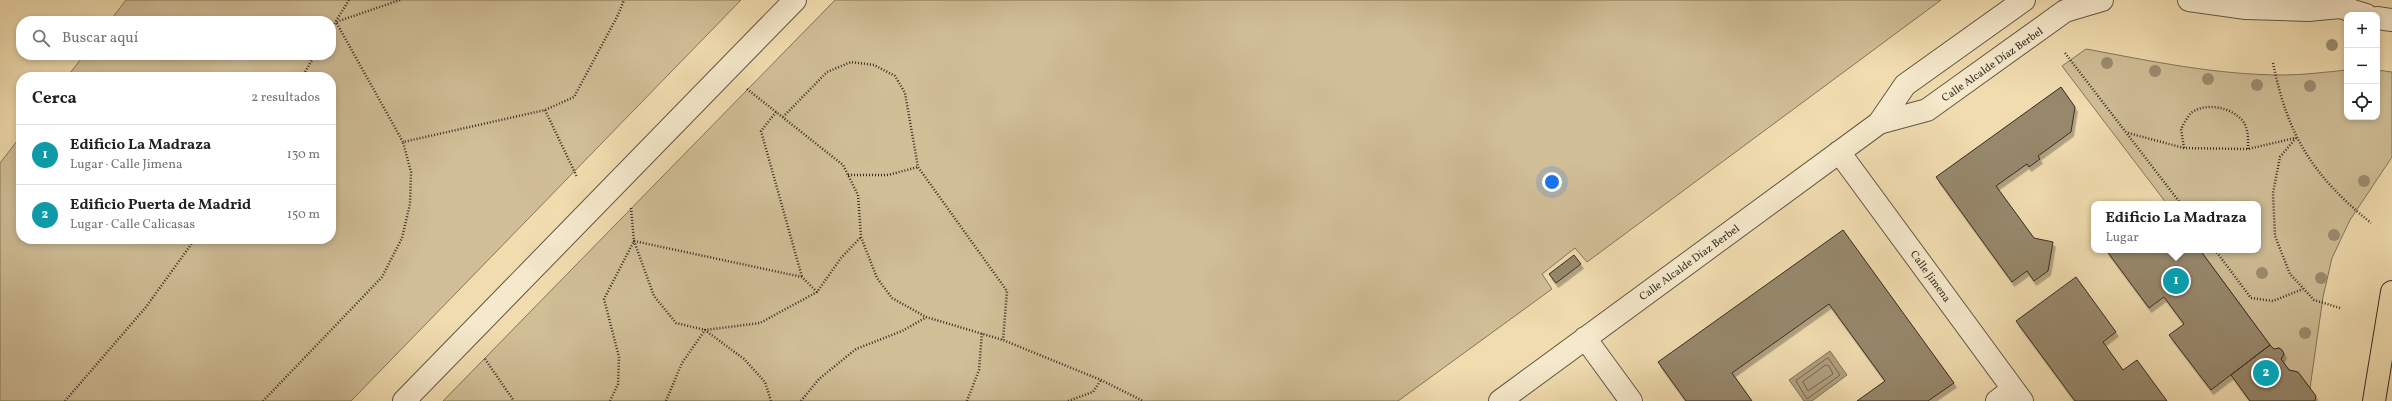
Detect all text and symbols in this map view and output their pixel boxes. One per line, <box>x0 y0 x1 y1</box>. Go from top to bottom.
map controls <box>2344 12 2380 120</box>
button: + <box>2344 12 2380 48</box>
search box <box>16 16 336 60</box>
street label: Calle Alcalde Díaz Berbel <box>1939 24 2047 106</box>
icon: search <box>30 27 52 49</box>
text: Buscar aquí <box>62 28 138 49</box>
button: − <box>2344 48 2380 84</box>
button: locate <box>2344 84 2380 120</box>
text: Cerca <box>32 87 77 110</box>
text: 2 resultados <box>251 89 320 107</box>
text: Edificio La Madraza <box>70 135 211 156</box>
text: 1 <box>42 146 48 164</box>
text: 130 m <box>287 146 320 164</box>
text: Lugar · Calle Jimena <box>70 156 183 174</box>
your location <box>1542 172 1562 192</box>
text: Edificio Puerta de Madrid <box>70 195 251 216</box>
popup <box>2091 201 2261 253</box>
text: 2 <box>42 206 48 224</box>
text: 150 m <box>287 206 320 224</box>
text: Edificio La Madraza <box>2105 208 2247 229</box>
text: Lugar · Calle Calicasas <box>70 216 195 234</box>
street label: Calle Alcalde Díaz Berbel <box>1637 222 1743 305</box>
text: Lugar <box>2105 229 2139 247</box>
street label: Calle Jimena <box>1906 248 1954 306</box>
pin: 1 <box>2163 266 2189 296</box>
pin: 2 <box>2253 358 2279 388</box>

